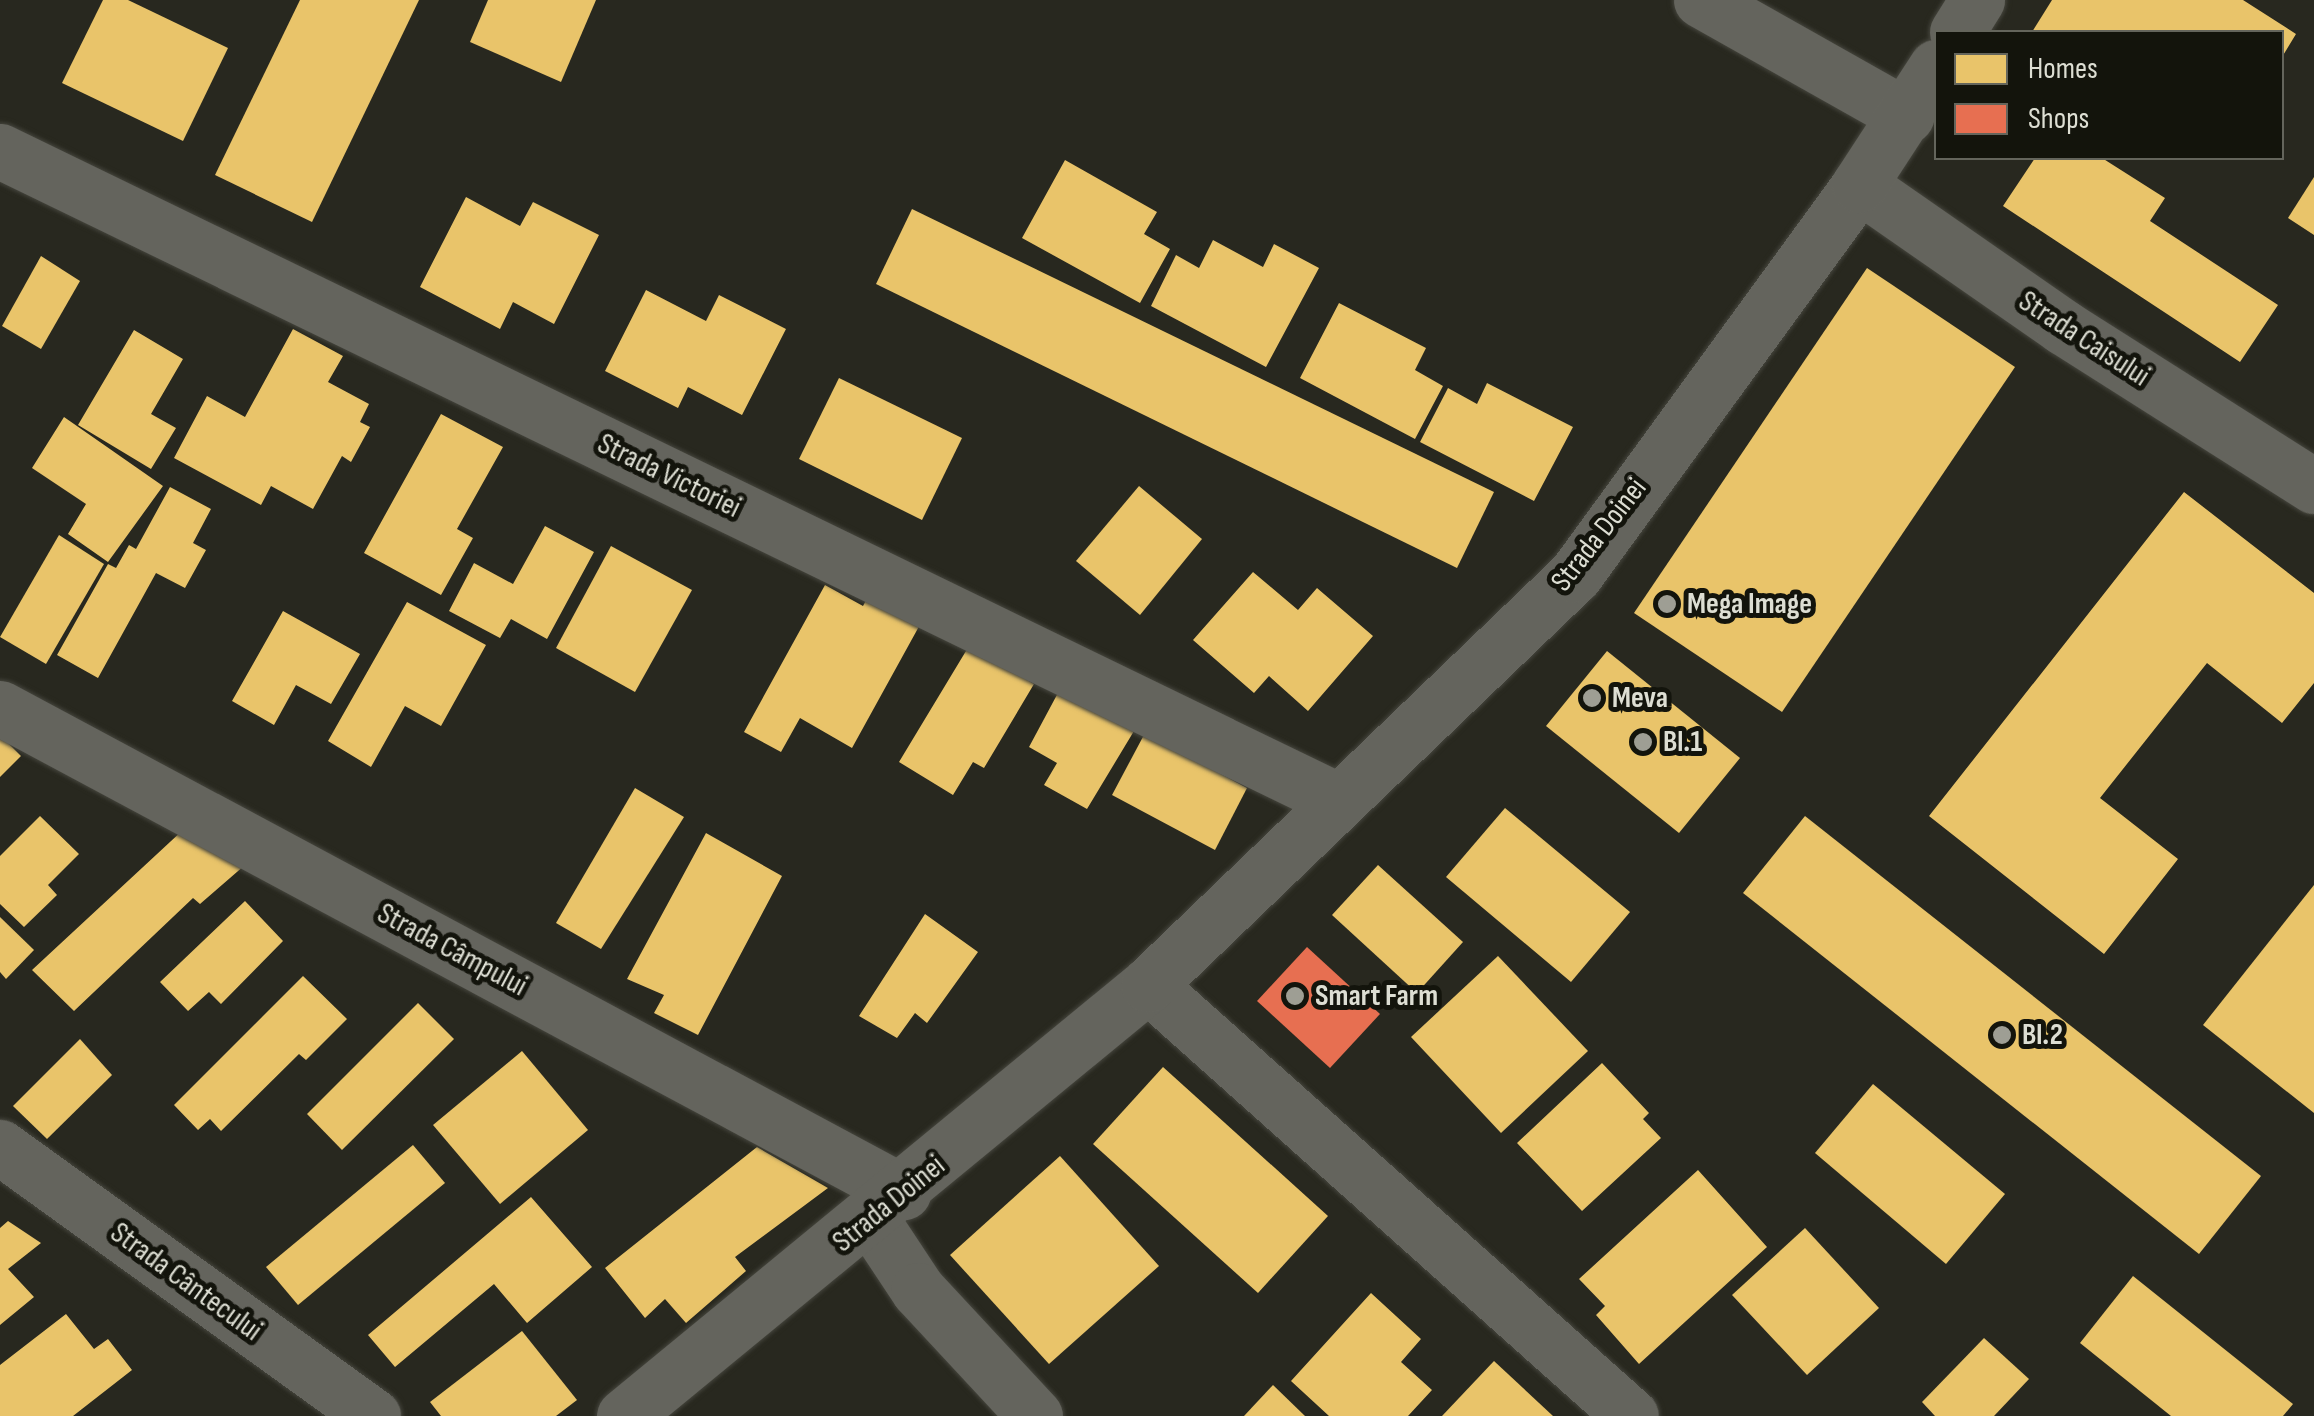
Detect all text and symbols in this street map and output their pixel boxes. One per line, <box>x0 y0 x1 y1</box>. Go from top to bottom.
legend <box>1934 30 2284 160</box>
text: Homes <box>2028 51 2098 87</box>
text: Shops <box>2028 101 2089 137</box>
street label: Strada Caisului <box>2012 283 2156 395</box>
street label: Strada Victoriei <box>592 426 746 526</box>
street label: Strada Doinei <box>1544 471 1654 599</box>
place label: Mega Image <box>1687 586 1812 622</box>
marker: Mega Image <box>1656 593 1678 615</box>
place label: Meva <box>1612 680 1668 716</box>
marker: Meva <box>1581 687 1603 709</box>
place label: Bl.1 <box>1663 724 1702 760</box>
marker: Bl.1 <box>1632 731 1654 753</box>
street label: Strada Câmpului <box>371 896 533 1004</box>
place label: Smart Farm <box>1315 978 1438 1014</box>
marker: Smart Farm <box>1284 985 1306 1007</box>
place label: Bl.2 <box>2022 1017 2063 1053</box>
marker: Bl.2 <box>1991 1024 2013 1046</box>
street label: Strada Doinei <box>826 1148 952 1260</box>
street label: Strada Cântecului <box>103 1215 269 1349</box>

